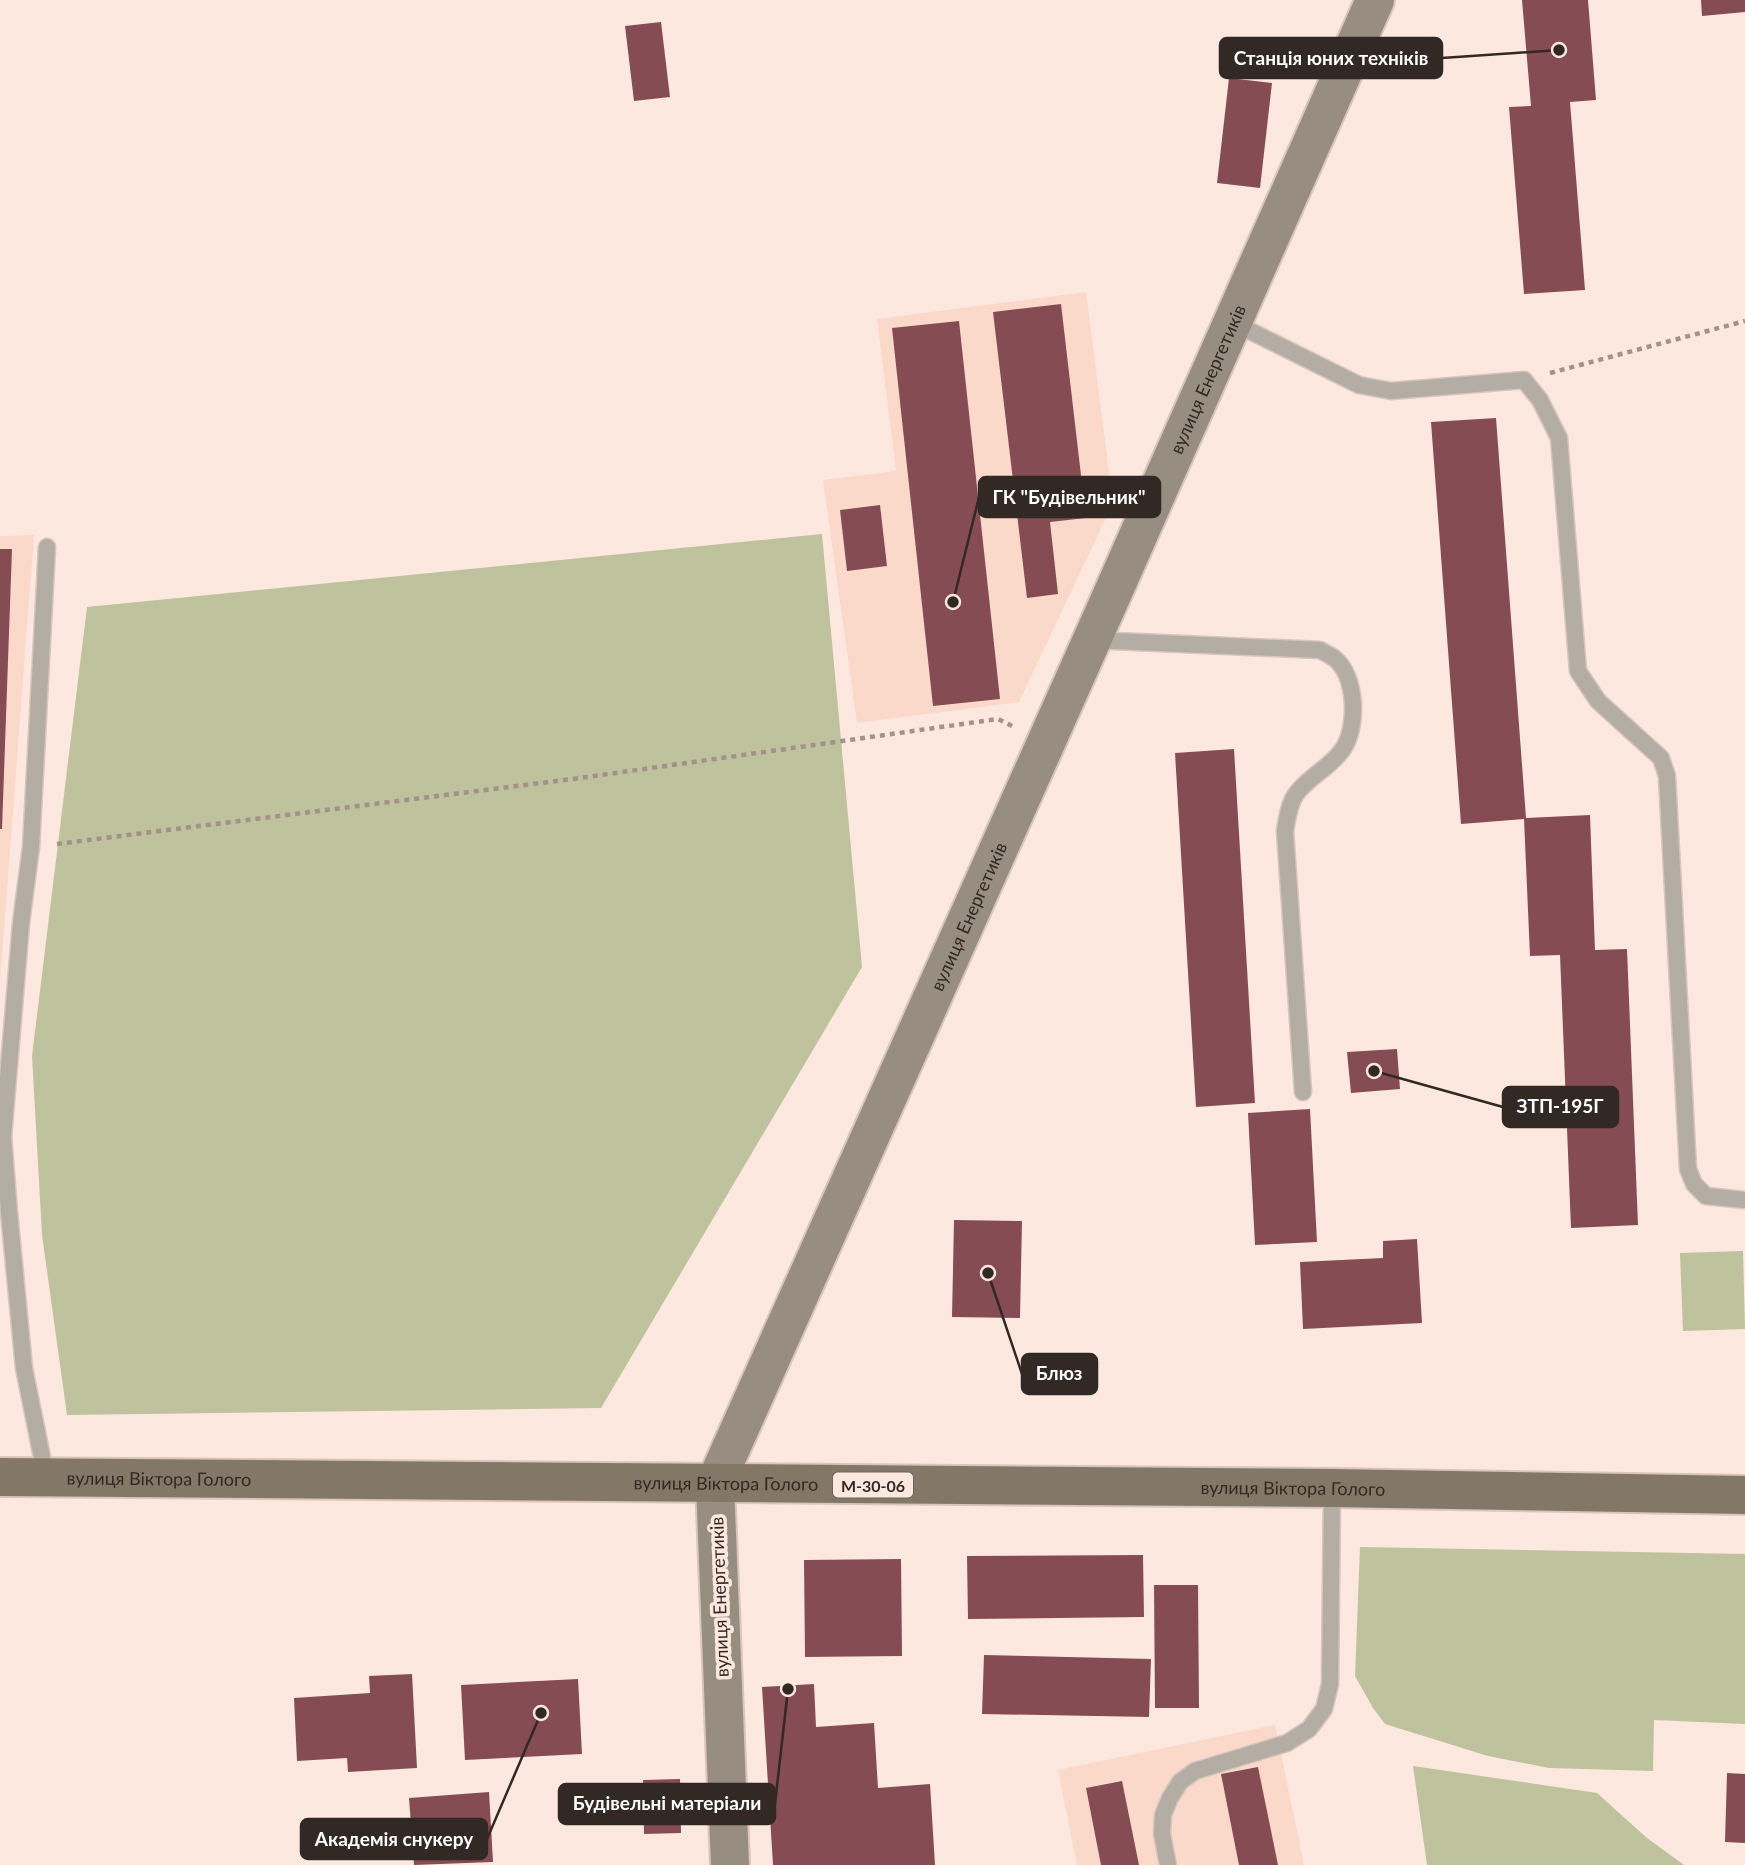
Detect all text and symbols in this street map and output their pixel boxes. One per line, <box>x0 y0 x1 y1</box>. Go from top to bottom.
callout: Станція юних техніків <box>1220 38 1442 78</box>
text: Станція юних техніків <box>1234 46 1428 69</box>
street label: вулиця Енергетиків <box>1165 301 1250 457</box>
callout: ГК "Будівельник" <box>979 477 1160 517</box>
text: ГК "Будівельник" <box>992 485 1146 508</box>
street label: вулиця Енергетиків <box>926 838 1011 994</box>
callout: ЗТП-195Г <box>1503 1087 1618 1127</box>
text: ЗТП-195Г <box>1516 1094 1604 1117</box>
callout: Блюз <box>1022 1354 1097 1394</box>
text: Блюз <box>1036 1361 1082 1384</box>
street label: вулиця Віктора Голого <box>67 1467 251 1490</box>
street label: вулиця Віктора Голого <box>634 1471 818 1495</box>
road number: М-30-06 <box>833 1472 913 1498</box>
street label: вулиця Віктора Голого <box>1201 1476 1385 1500</box>
street label: вулиця Енергетиків <box>705 1516 733 1678</box>
callout: Будівельні матеріали <box>559 1784 775 1824</box>
text: Будівельні матеріали <box>573 1791 761 1814</box>
callout: Академія снукеру <box>301 1819 487 1859</box>
text: Академія снукеру <box>314 1827 474 1850</box>

